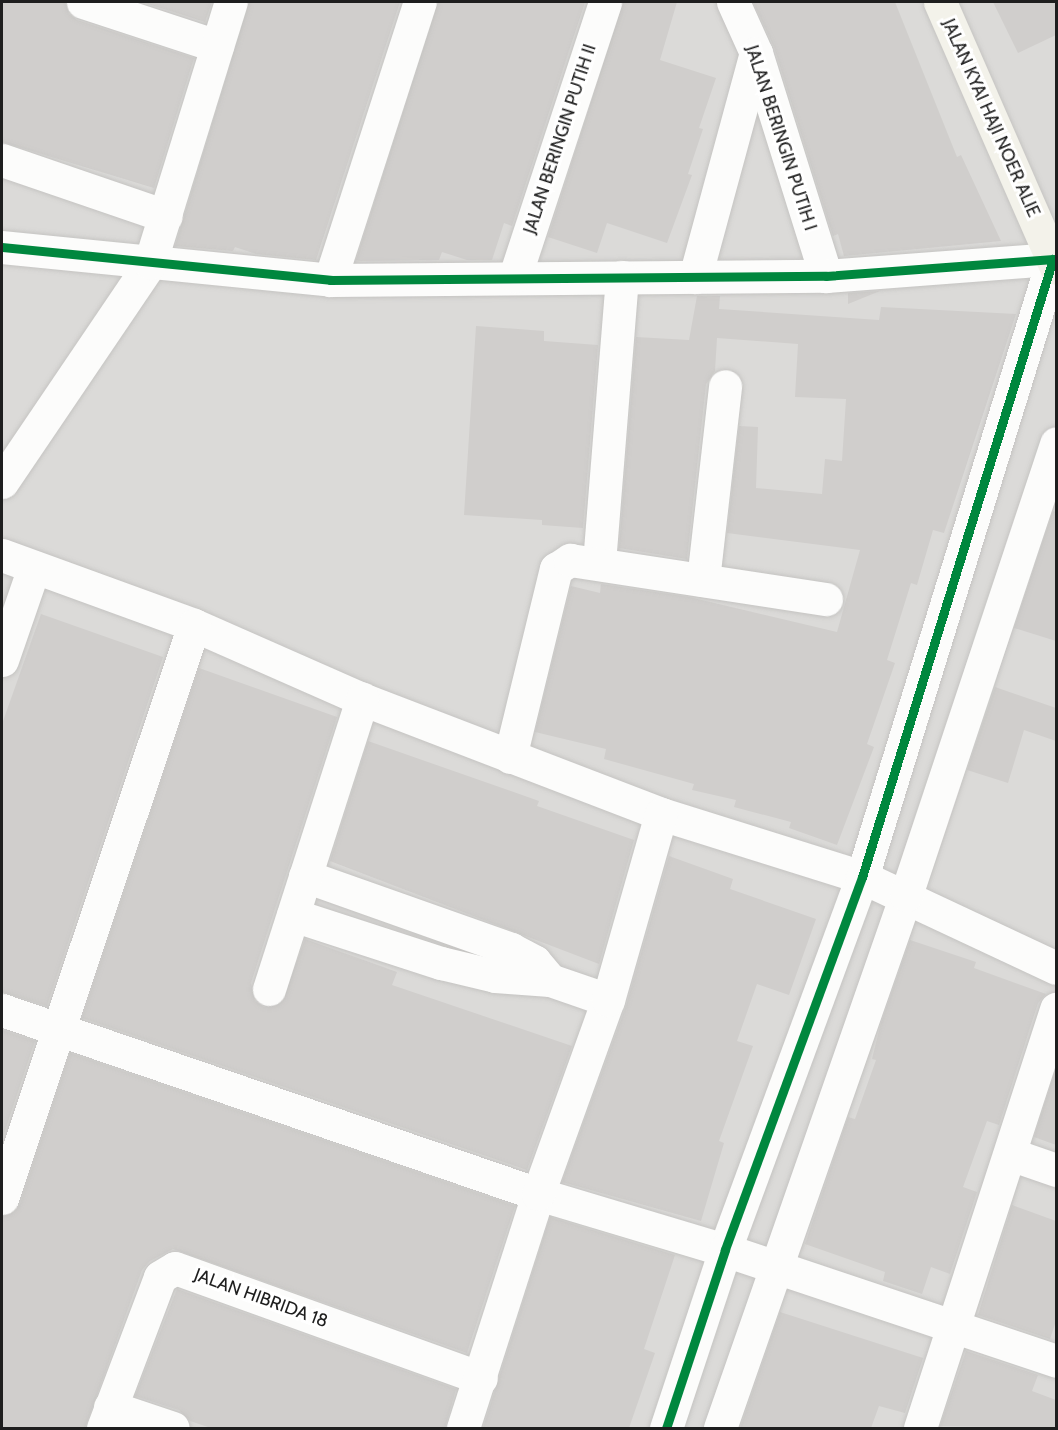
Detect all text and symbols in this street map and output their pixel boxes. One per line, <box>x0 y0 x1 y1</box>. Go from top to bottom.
street label: JALAN KYAI HAJI NOER ALIE <box>937 16 1045 220</box>
street label: JALAN BERINGIN PUTIH II <box>519 41 601 237</box>
street label: JALAN BERINGIN PUTIH I <box>741 43 821 233</box>
street label: JALAN HIBRIDA 18 <box>191 1264 331 1332</box>

